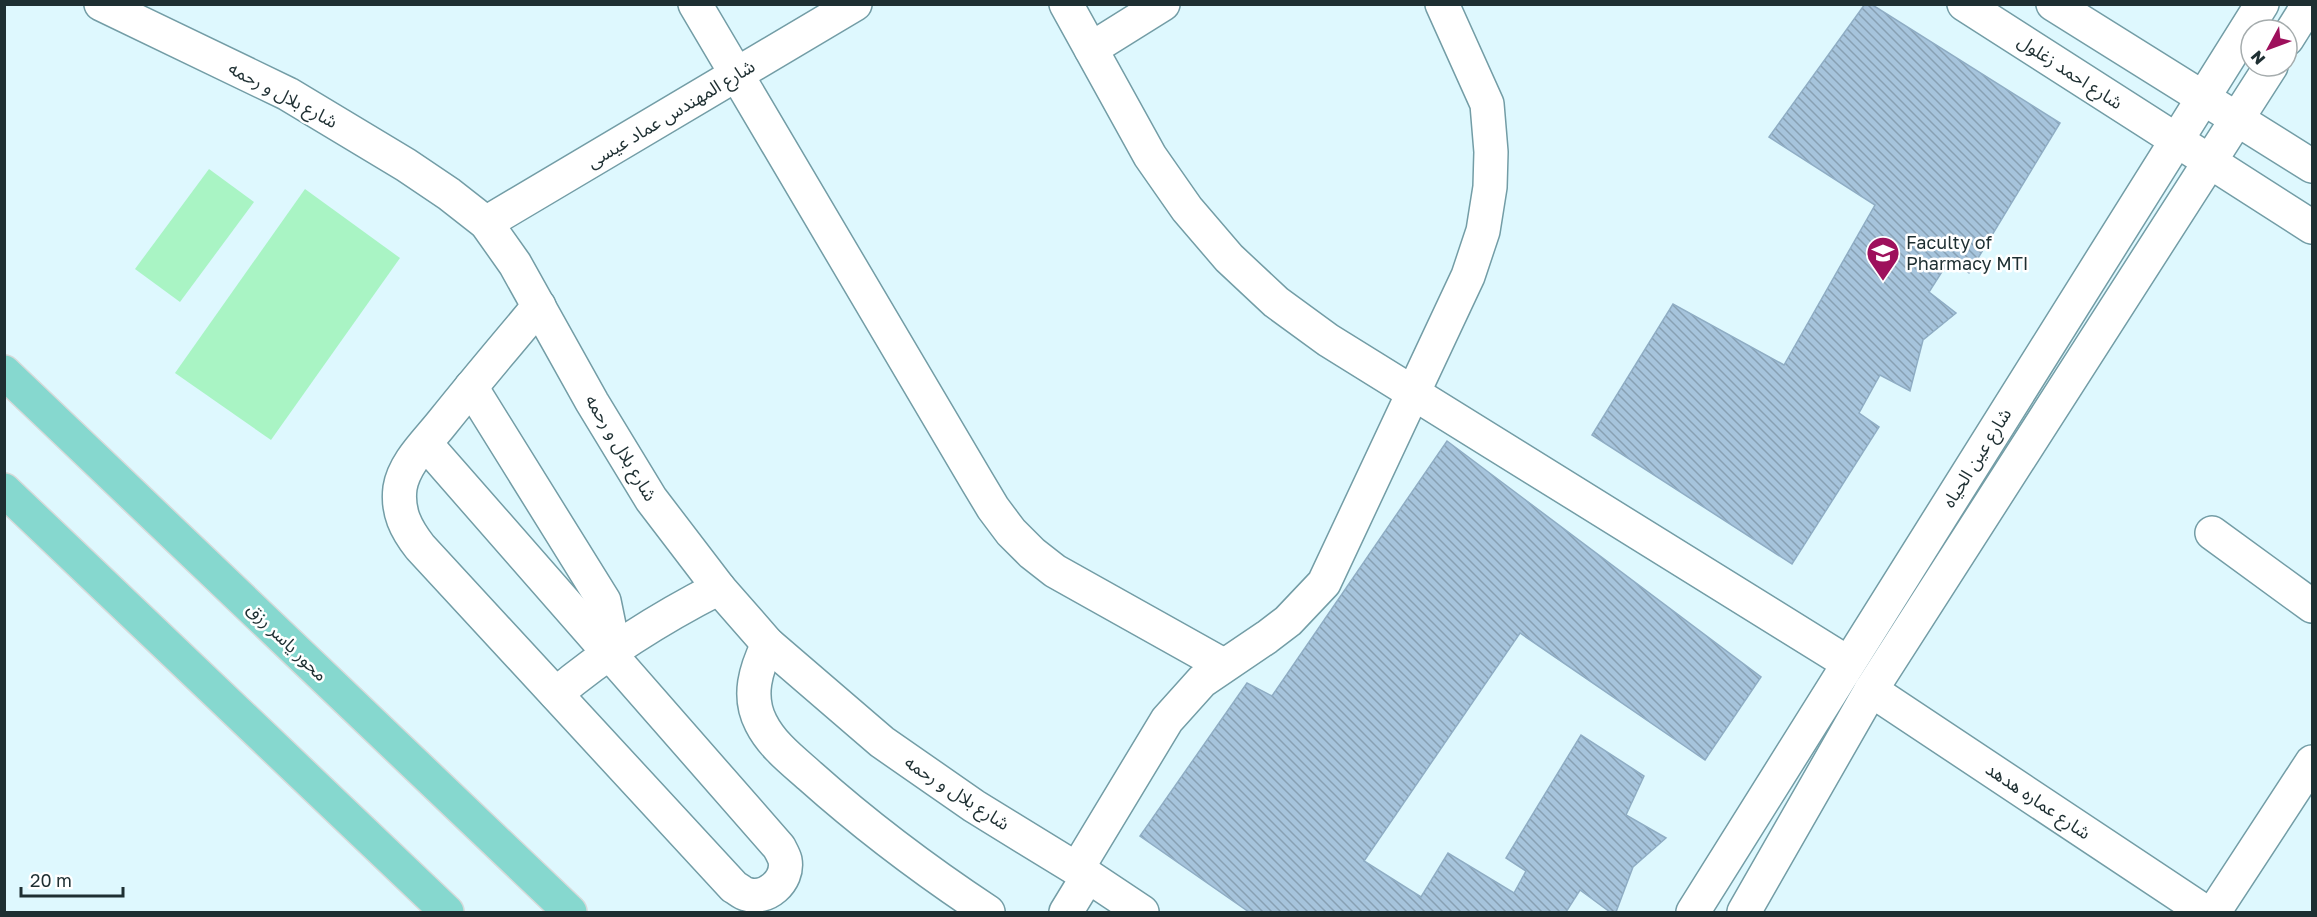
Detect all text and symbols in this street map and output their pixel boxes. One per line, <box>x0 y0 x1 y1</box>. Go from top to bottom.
north arrow <box>2239 18 2299 78</box>
street label: شارع احمد زغلول <box>2012 29 2127 117</box>
text: N <box>2246 47 2269 69</box>
street label: شارع المهندس عماد عيسى <box>582 54 761 175</box>
street label: شارع بلال و رحمه <box>223 56 342 136</box>
place label: Faculty of Pharmacy MTI <box>1906 231 2028 274</box>
school or university icon: Faculty of Pharmacy MTI <box>1865 235 1901 282</box>
street label: شارع بلال و رحمه <box>578 390 662 507</box>
street label: شارع عين الحياه <box>1937 404 2019 513</box>
street label: محور ياسر رزق <box>242 597 333 686</box>
street label: شارع بلال و رحمه <box>899 750 1014 838</box>
street label: شارع عماره هدهد <box>1980 757 2095 847</box>
scale bar <box>21 860 123 898</box>
text: 20 m <box>30 869 72 891</box>

